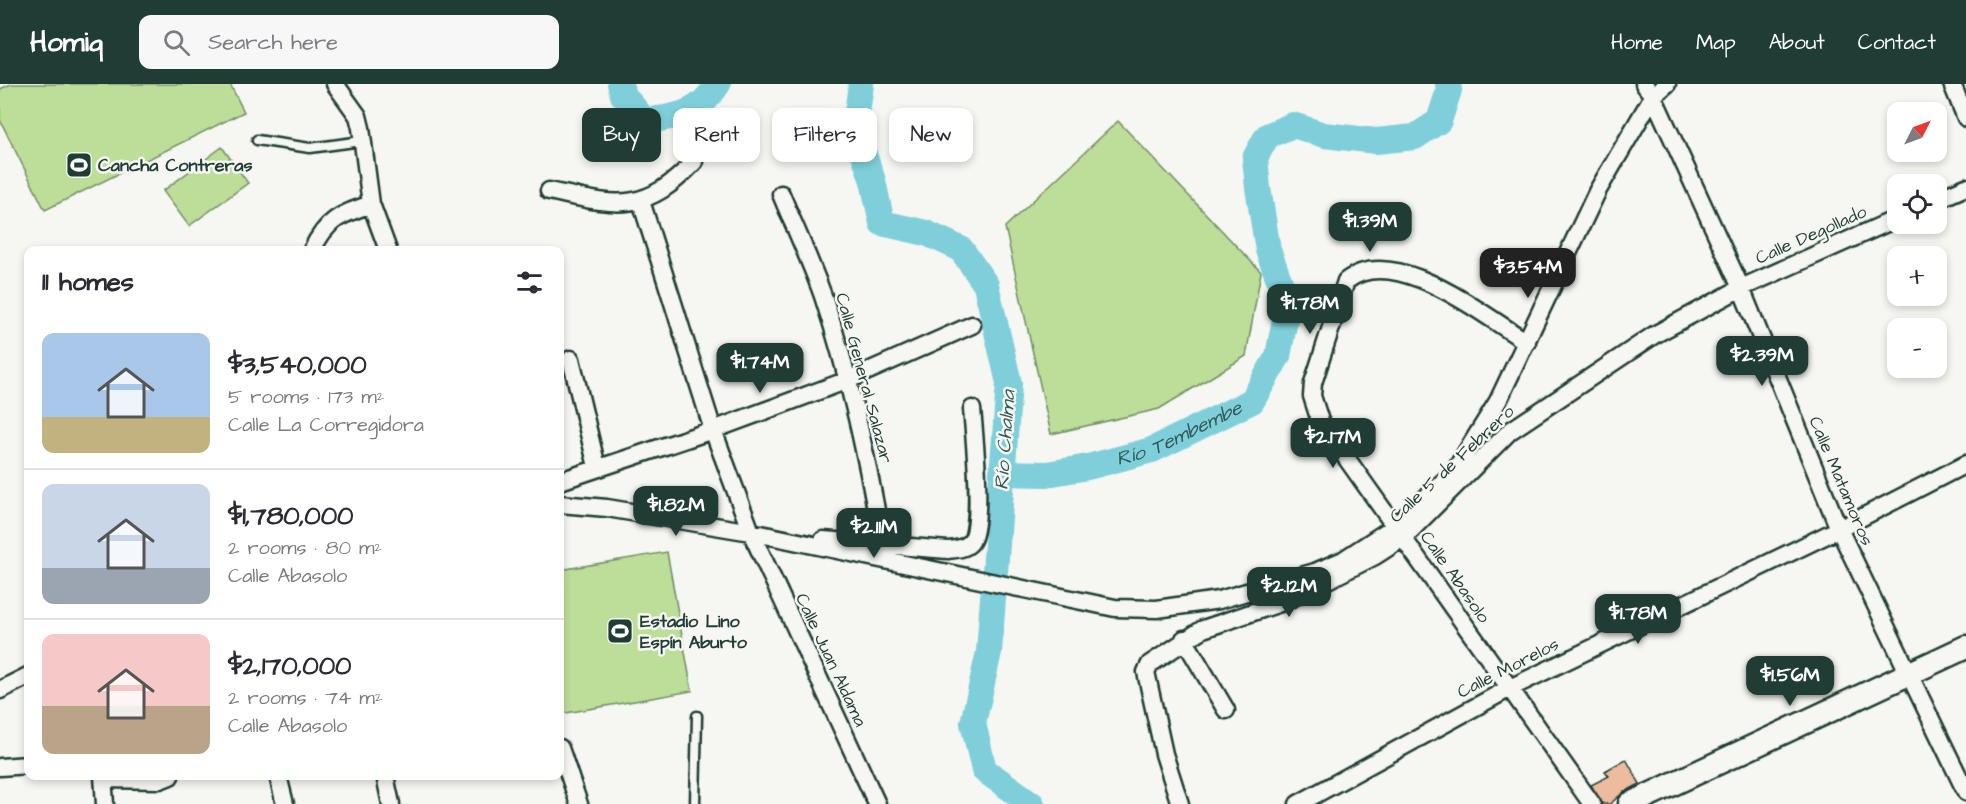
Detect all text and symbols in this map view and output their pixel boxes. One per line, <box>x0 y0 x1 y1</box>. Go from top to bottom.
search box <box>139 15 559 69</box>
text: Homiq <box>30 23 103 62</box>
icon: search <box>160 26 193 59</box>
text: Search here <box>208 27 338 58</box>
text: Home <box>1611 28 1663 57</box>
text: Map <box>1696 28 1736 57</box>
text: About <box>1769 28 1825 57</box>
text: Contact <box>1858 28 1936 57</box>
north arrow <box>1887 102 1947 162</box>
map controls <box>1887 102 1947 378</box>
chip: Buy <box>582 108 661 162</box>
chip: Rent <box>673 108 760 162</box>
chip: Filters <box>772 108 877 162</box>
chip: New <box>889 108 973 162</box>
sports icon: Cancha Contreras <box>64 150 94 180</box>
place label: Cancha Contreras <box>98 153 253 178</box>
button: locate <box>1887 174 1947 234</box>
street label: Calle Degollado <box>1751 199 1871 272</box>
pin: $1.39M <box>1321 202 1419 253</box>
text: $1.39M <box>1343 207 1397 235</box>
button: + <box>1887 246 1947 306</box>
pin: $3.54M <box>1479 248 1577 299</box>
text: $3.54M <box>1494 253 1562 281</box>
text: 11 homes <box>42 264 134 300</box>
icon: filters <box>513 266 546 299</box>
pin: $1.78M <box>1261 284 1359 335</box>
text: $1.78M <box>1281 289 1339 317</box>
street label: Calle General Salazar <box>829 290 899 466</box>
button: − <box>1887 318 1947 378</box>
pin: $2.39M <box>1713 336 1811 387</box>
text: $2.39M <box>1730 341 1794 369</box>
pin: $1.74M <box>711 343 809 394</box>
text: $3,540,000 <box>228 347 367 383</box>
text: $1.74M <box>731 348 789 376</box>
icon: home <box>90 357 162 429</box>
text: 5 rooms · 173 m² <box>228 383 384 411</box>
water label: Río Chalma <box>988 388 1022 491</box>
water label: Río Tembembe <box>1113 393 1248 473</box>
street label: Calle 5 de Febrero <box>1384 399 1520 529</box>
text: Calle La Corregidora <box>228 411 424 439</box>
street label: Calle Matamoros <box>1802 413 1880 549</box>
pin: $2.17M <box>1284 418 1382 469</box>
text: $2.17M <box>1305 423 1361 451</box>
pin: $1.82M <box>627 486 725 537</box>
text: $1.82M <box>647 491 705 519</box>
text: $1,780,000 <box>228 498 354 534</box>
icon: home <box>90 508 162 580</box>
pin: $2.11M <box>825 508 923 559</box>
text: $2.11M <box>850 513 898 541</box>
street label: Calle Abasolo <box>1414 526 1496 628</box>
text: 2 rooms · 80 m² <box>228 534 382 562</box>
text: Calle Abasolo <box>228 562 347 590</box>
pin: $2.12M <box>1240 567 1338 618</box>
text: $2.12M <box>1261 572 1317 600</box>
street label: Calle Juan Aldama <box>789 589 873 731</box>
pin: $1.78M <box>1589 594 1687 645</box>
text: $1.78M <box>1609 599 1667 627</box>
place label: Estadio Lino Espín Aburto <box>640 609 748 655</box>
sports icon: Estadio Lino Espín Aburto <box>605 616 635 646</box>
street label: Calle Morelos <box>1453 632 1563 704</box>
text: $2,170,000 <box>228 648 352 684</box>
pin: $1.56M <box>1741 656 1839 707</box>
icon: home <box>90 658 162 730</box>
text: $1.56M <box>1760 661 1820 689</box>
text: 2 rooms · 74 m² <box>228 684 382 712</box>
text: Calle Abasolo <box>228 712 347 740</box>

